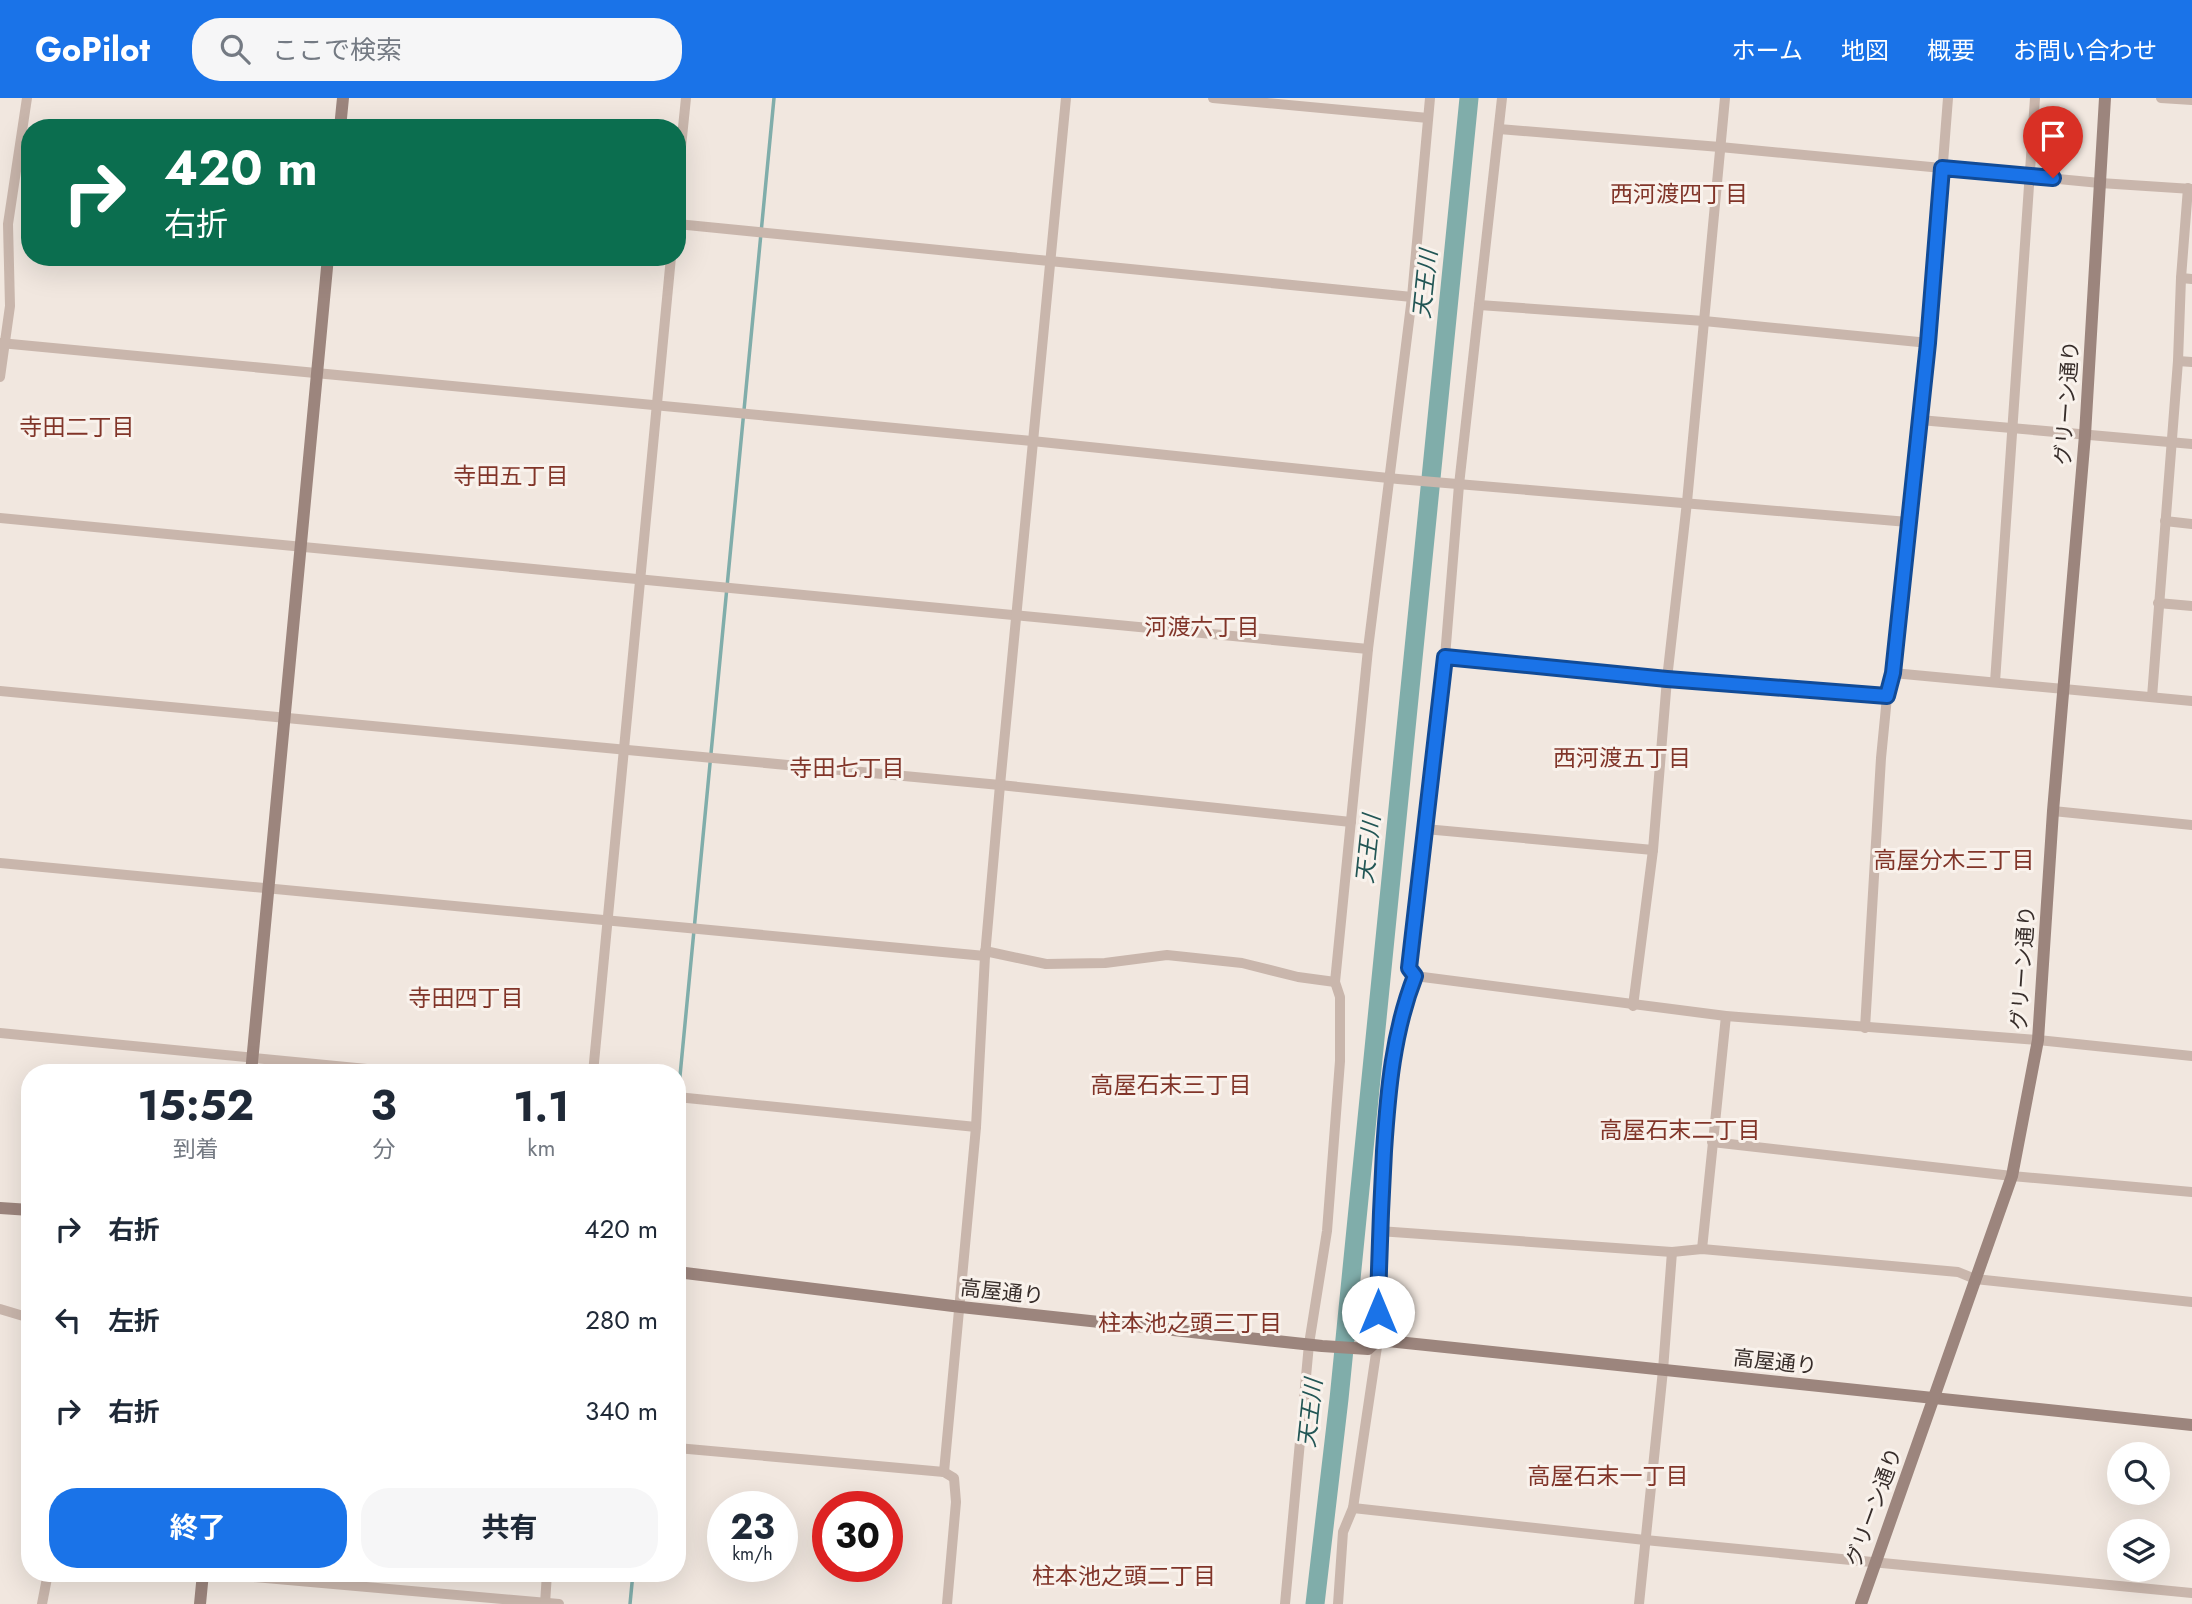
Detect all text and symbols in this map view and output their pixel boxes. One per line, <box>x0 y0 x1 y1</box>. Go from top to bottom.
search box <box>192 18 682 81</box>
text: GoPilot <box>35 26 150 73</box>
icon: search <box>216 30 254 68</box>
text: ここで検索 <box>272 31 402 69</box>
text: ホーム <box>1732 33 1803 68</box>
text: 地図 <box>1841 33 1889 68</box>
text: 概要 <box>1927 33 1975 68</box>
text: お問い合わせ <box>2013 33 2157 68</box>
pin <box>2023 106 2083 178</box>
icon: arrive <box>2034 117 2072 155</box>
text: 420 m <box>164 133 318 203</box>
icon: right <box>49 147 140 238</box>
district label: 西河渡四丁目 <box>1610 177 1748 211</box>
text: 右折 <box>164 201 228 247</box>
water label: 天王川 <box>1404 245 1446 320</box>
street label: グリーン通り <box>2048 340 2086 466</box>
district label: 寺田二丁目 <box>20 410 135 444</box>
district label: 寺田五丁目 <box>454 459 569 493</box>
district label: 河渡六丁目 <box>1145 610 1260 644</box>
district label: 西河渡五丁目 <box>1553 741 1691 775</box>
district label: 寺田七丁目 <box>790 751 905 785</box>
water label: 天王川 <box>1347 810 1389 885</box>
district label: 高屋分木三丁目 <box>1874 843 2035 877</box>
street label: グリーン通り <box>2004 905 2042 1031</box>
district label: 寺田四丁目 <box>409 981 524 1015</box>
district label: 高屋石末三丁目 <box>1091 1068 1252 1102</box>
text: 15:52 <box>137 1075 254 1136</box>
text: 3 <box>371 1075 397 1136</box>
text: 1.1 <box>513 1076 569 1137</box>
district label: 高屋石末二丁目 <box>1600 1113 1761 1147</box>
text: km <box>527 1131 555 1165</box>
text: 到着 <box>173 1132 219 1166</box>
text: 分 <box>372 1132 395 1166</box>
icon: right <box>49 1210 87 1248</box>
text: 420 m <box>584 1210 658 1248</box>
text: 右折 <box>108 1211 160 1249</box>
street label: 高屋通り <box>959 1273 1045 1311</box>
position arrow <box>1341 1275 1415 1349</box>
icon: left <box>49 1301 87 1339</box>
text: 280 m <box>585 1301 658 1339</box>
text: 左折 <box>108 1302 160 1340</box>
district label: 柱本池之頭三丁目 <box>1098 1306 1282 1340</box>
street label: 高屋通り <box>1732 1343 1818 1381</box>
water label: 天王川 <box>1289 1374 1331 1449</box>
icon: right <box>49 1392 87 1430</box>
text: 340 m <box>585 1392 658 1430</box>
text: 右折 <box>108 1393 160 1431</box>
map controls <box>2107 1442 2170 1582</box>
button: search <box>2107 1442 2170 1505</box>
street label: グリーン通り <box>1839 1443 1909 1571</box>
district label: 高屋石末一丁目 <box>1528 1459 1689 1493</box>
button: 終了 <box>49 1488 347 1568</box>
button: 共有 <box>361 1488 658 1568</box>
speed limit sign: 30 <box>812 1491 903 1582</box>
text: 23 <box>730 1502 775 1552</box>
button: layers <box>2107 1519 2170 1582</box>
text: km/h <box>732 1541 773 1567</box>
district label: 柱本池之頭二丁目 <box>1032 1559 1216 1593</box>

